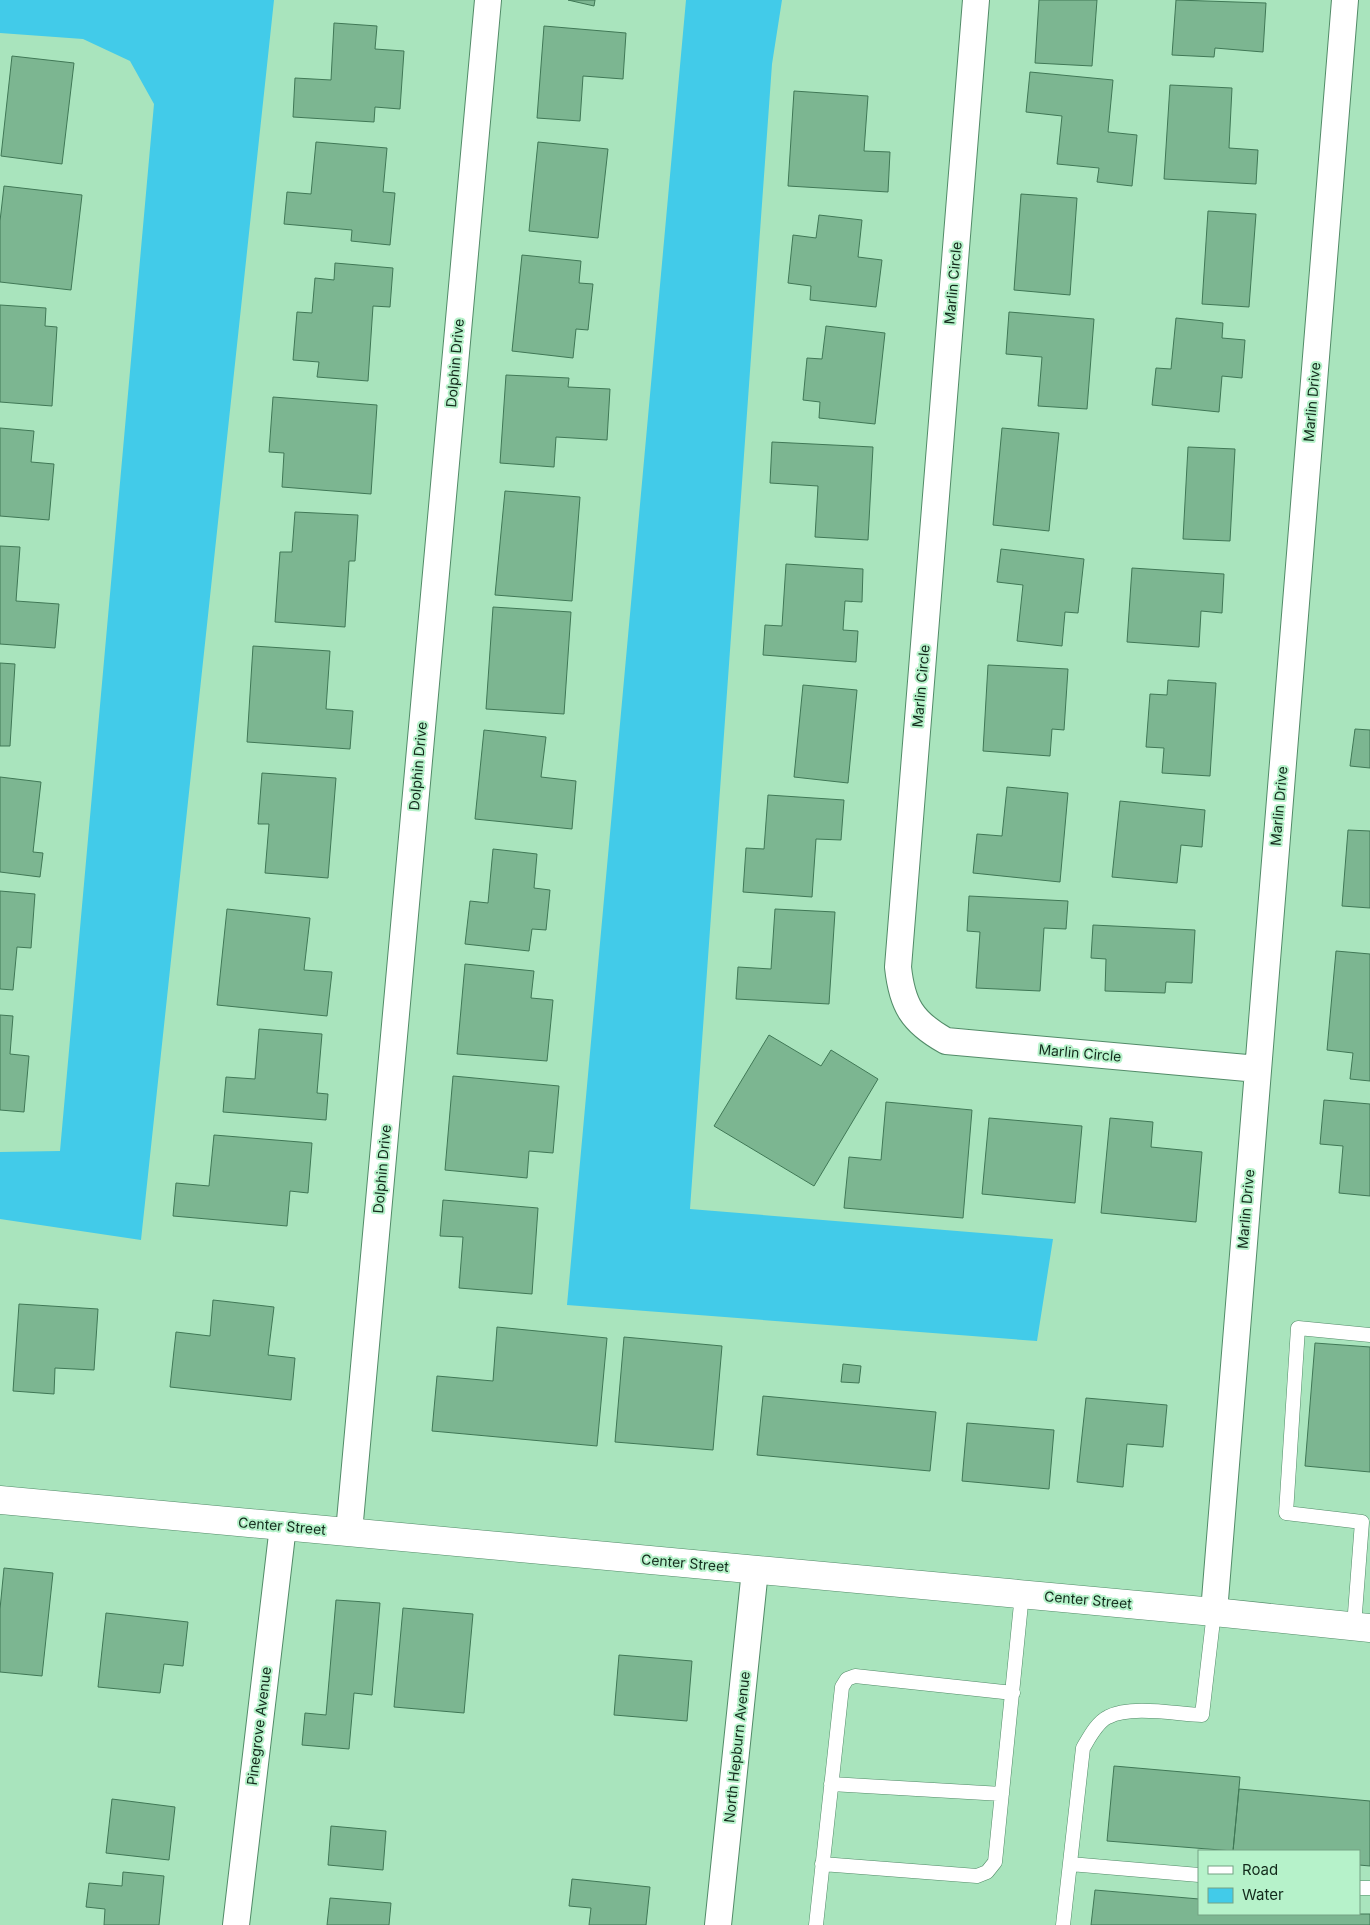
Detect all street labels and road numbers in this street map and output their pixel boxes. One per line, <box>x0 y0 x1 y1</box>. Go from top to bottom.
street label: Marlin Circle <box>940 241 965 325</box>
street label: Dolphin Drive <box>442 318 467 408</box>
street label: Marlin Drive <box>1300 362 1323 442</box>
street label: Marlin Circle <box>908 644 933 728</box>
street label: Dolphin Drive <box>405 721 430 811</box>
street label: Marlin Drive <box>1267 766 1290 846</box>
street label: Marlin Circle <box>1038 1040 1122 1065</box>
street label: Dolphin Drive <box>369 1124 394 1214</box>
street label: Marlin Drive <box>1234 1169 1257 1249</box>
street label: Center Street <box>237 1513 327 1538</box>
street label: Center Street <box>640 1550 730 1575</box>
street label: Center Street <box>1043 1587 1133 1612</box>
street label: Pinegrove Avenue <box>243 1666 274 1786</box>
street label: North Hepburn Avenue <box>720 1670 753 1823</box>

